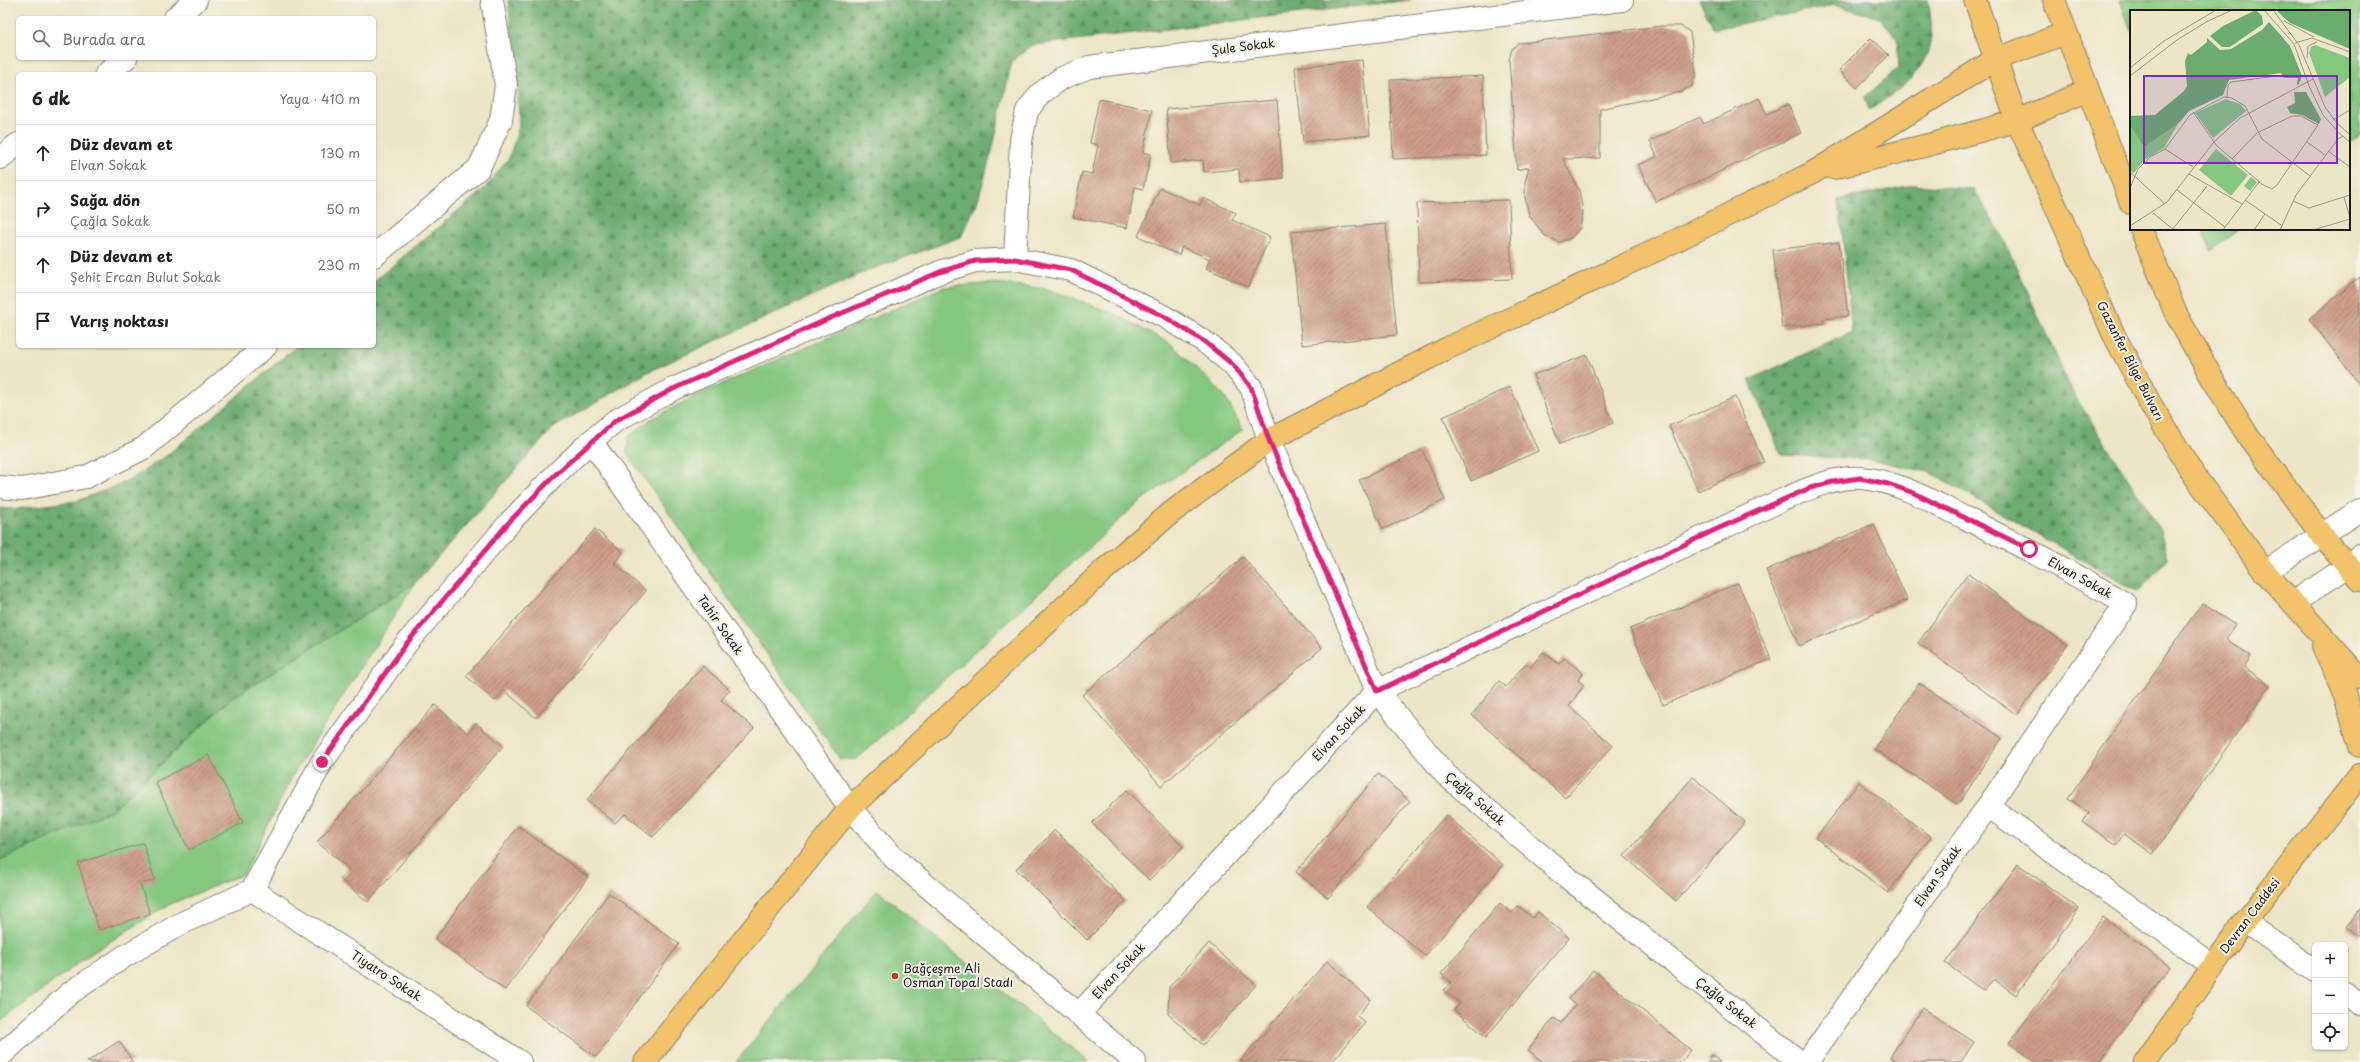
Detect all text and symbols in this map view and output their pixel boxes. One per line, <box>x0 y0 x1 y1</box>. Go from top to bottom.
inset map <box>2130 10 2350 230</box>
search box <box>16 16 376 60</box>
icon: search <box>30 27 52 49</box>
text: Burada ara <box>62 27 145 50</box>
street label: Şule Sokak <box>1210 33 1276 59</box>
text: 6 dk <box>32 85 70 111</box>
text: Yaya · 410 m <box>279 89 360 108</box>
text: Düz devam et <box>70 132 173 155</box>
icon: ahead <box>32 142 54 164</box>
text: 130 m <box>321 143 360 162</box>
text: Elvan Sokak <box>70 155 147 174</box>
text: Sağa dön <box>70 188 140 211</box>
icon: right <box>32 198 54 220</box>
text: 50 m <box>326 199 360 218</box>
text: Çağla Sokak <box>70 211 150 230</box>
text: Düz devam et <box>70 244 173 267</box>
icon: ahead <box>32 254 54 276</box>
text: 230 m <box>318 255 360 274</box>
text: Şehit Ercan Bulut Sokak <box>70 267 221 286</box>
street label: Gazanfer Bilge Bulvarı <box>2093 298 2169 424</box>
text: Varış noktası <box>70 309 169 332</box>
icon: arrive <box>32 310 54 332</box>
route start <box>2020 540 2038 558</box>
street label: Elvan Sokak <box>2045 552 2116 602</box>
street label: Tahir Sokak <box>693 591 748 658</box>
street label: Elvan Sokak <box>1307 700 1369 764</box>
route end <box>313 753 331 771</box>
street label: Çağla Sokak <box>1442 767 1510 829</box>
street label: Elvan Sokak <box>1909 841 1965 910</box>
street label: Devran Caddesi <box>2215 874 2284 957</box>
street label: Elvan Sokak <box>1087 938 1149 1002</box>
map controls <box>2312 942 2348 1050</box>
button: + <box>2312 942 2348 978</box>
street label: Tiyatro Sokak <box>347 945 426 1005</box>
place label: Bağçeşme Ali Osman Topal Stadı <box>903 959 1013 991</box>
marker: Bağçeşme Ali Osman Topal Stadı <box>890 971 900 981</box>
street label: Çağla Sokak <box>1692 972 1761 1032</box>
button: − <box>2312 978 2348 1014</box>
button: locate <box>2312 1014 2348 1050</box>

